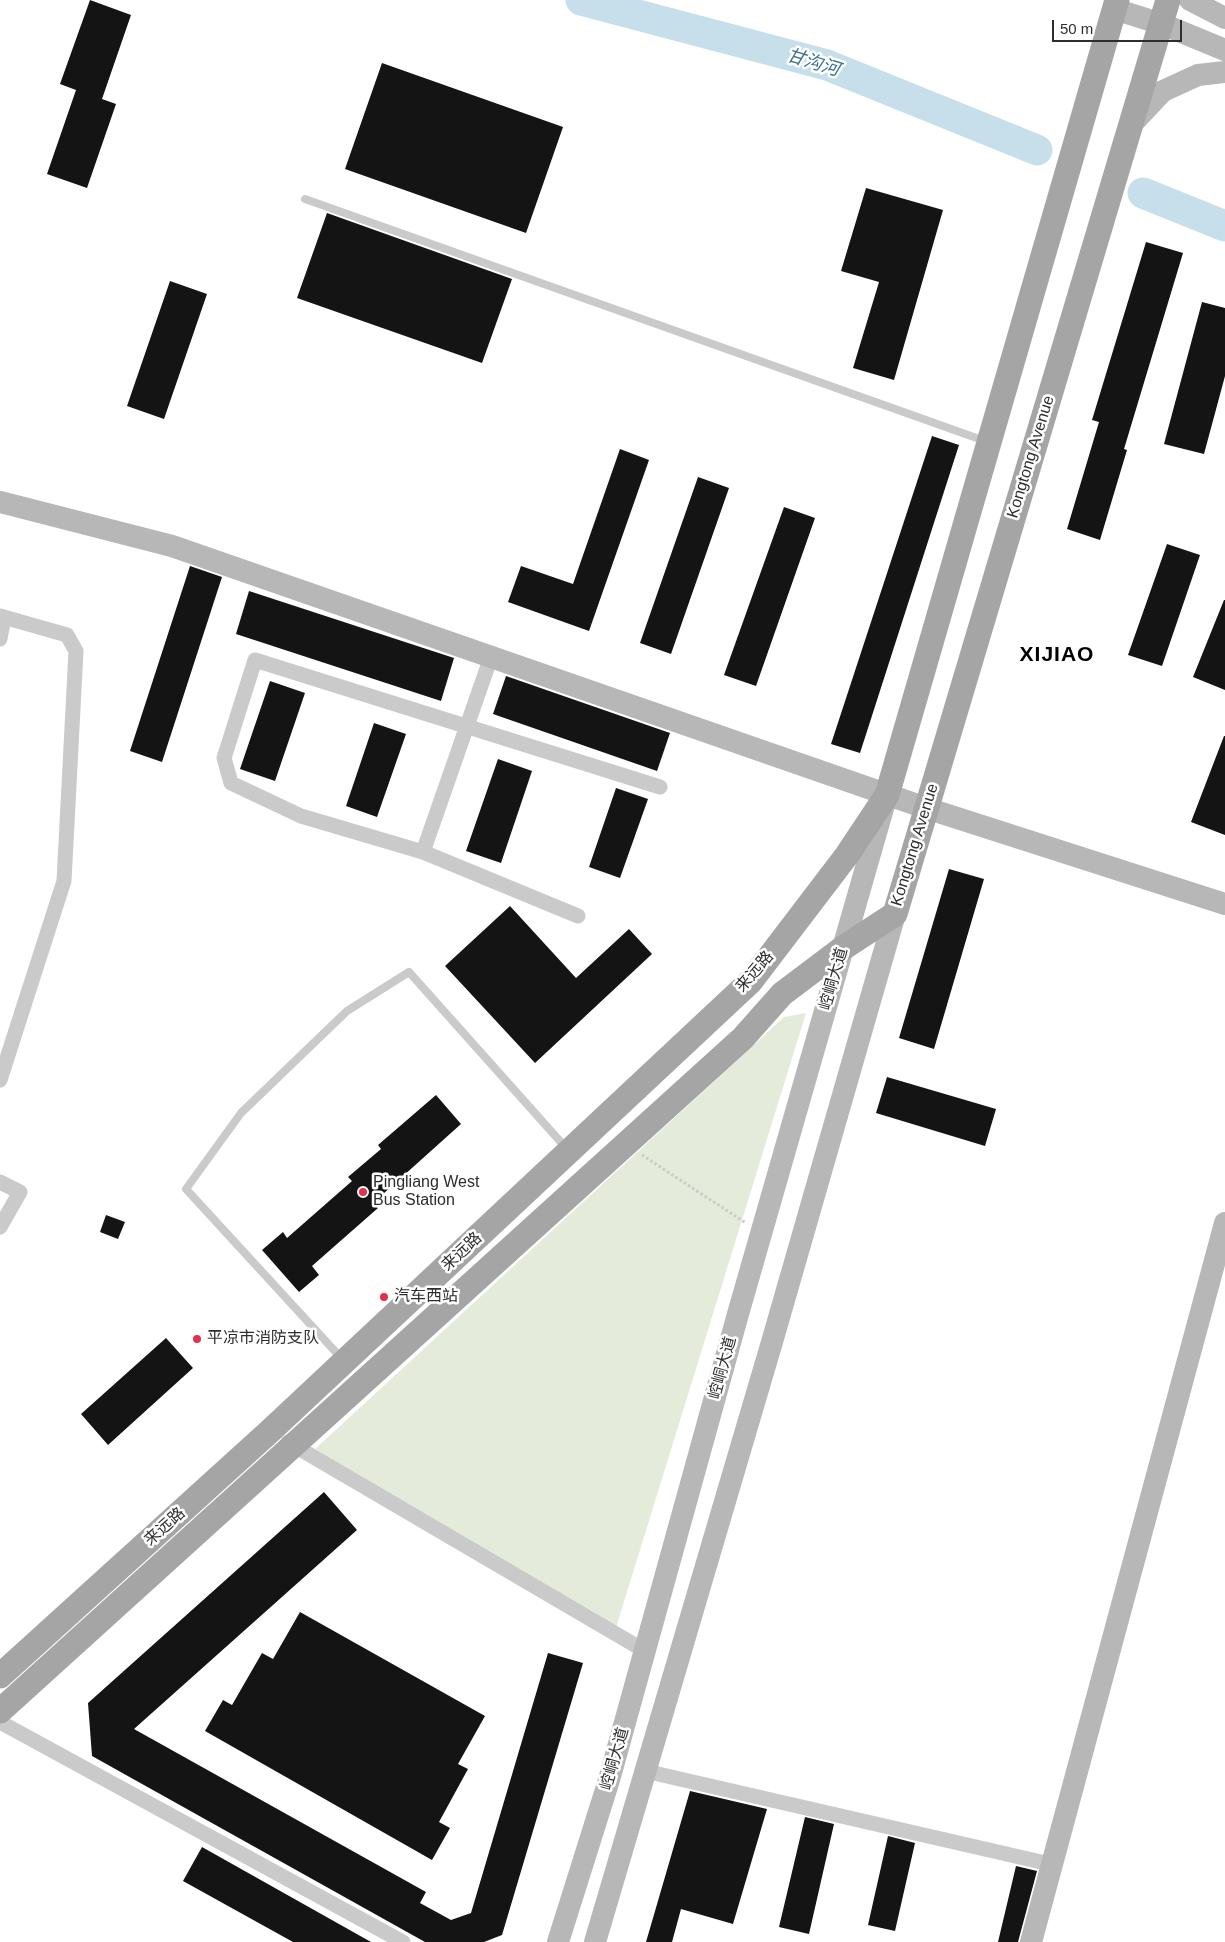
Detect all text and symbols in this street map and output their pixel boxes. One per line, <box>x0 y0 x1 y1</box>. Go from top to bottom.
scale bar <box>1055 10 1185 42</box>
text: 50 m <box>1060 20 1093 37</box>
water label: 甘沟河 <box>784 45 842 81</box>
street label: Kongtong Avenue <box>1003 394 1059 520</box>
district label: XIJIAO <box>1019 642 1095 668</box>
street label: Kongtong Avenue <box>887 782 943 908</box>
street label: 崆峒大道 <box>816 946 852 1012</box>
street label: 来远路 <box>732 948 778 996</box>
place label: Pingliang West Bus Station <box>373 1173 479 1211</box>
marker: Pingliang West Bus Station <box>357 1186 369 1198</box>
street label: 来远路 <box>438 1229 486 1275</box>
place label: 汽车西站 <box>394 1287 458 1307</box>
marker: 汽车西站 <box>378 1291 390 1303</box>
place label: 平凉市消防支队 <box>207 1329 319 1349</box>
marker: 平凉市消防支队 <box>191 1333 203 1345</box>
street label: 崆峒大道 <box>705 1335 741 1401</box>
street label: 来远路 <box>141 1504 189 1550</box>
street label: 崆峒大道 <box>597 1726 633 1792</box>

